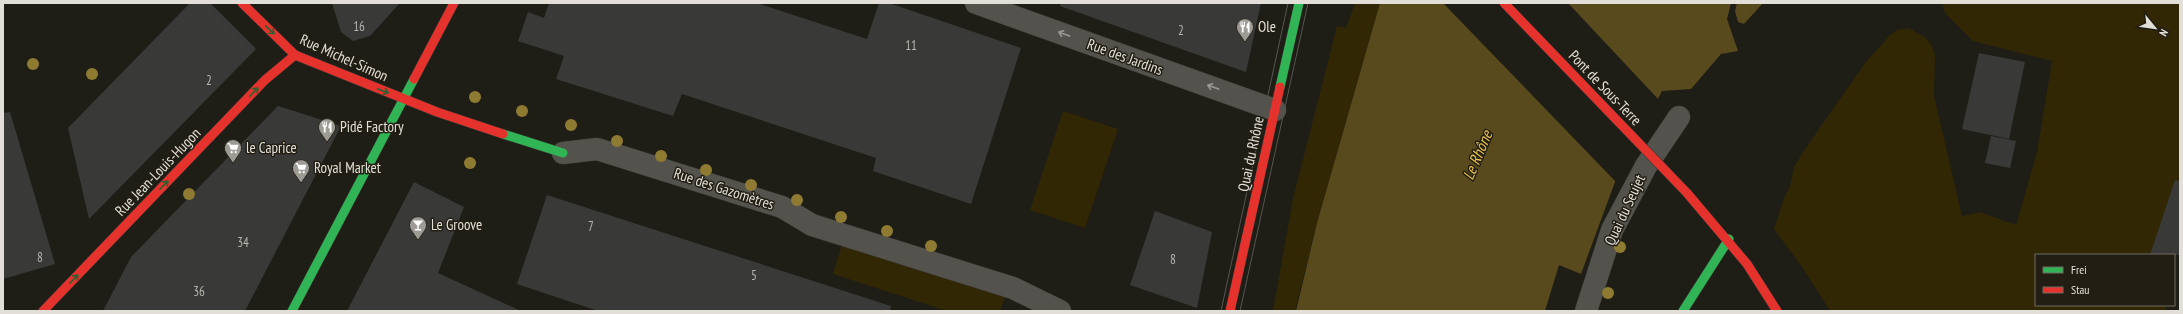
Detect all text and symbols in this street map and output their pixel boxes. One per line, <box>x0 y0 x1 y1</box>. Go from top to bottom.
north arrow <box>2135 8 2175 48</box>
restaurant icon: Ole <box>1235 17 1255 42</box>
place label: Ole <box>1258 17 1276 36</box>
house number: 16 <box>353 18 365 35</box>
house number: 2 <box>1178 22 1184 39</box>
one-way arrow <box>265 25 275 35</box>
text: N <box>2156 27 2171 39</box>
street label: Rue Michel-Simon <box>297 30 391 85</box>
one-way arrow <box>1058 30 1070 38</box>
street label: Rue des Jardins <box>1085 34 1166 79</box>
house number: 11 <box>905 37 917 54</box>
street label: Pont de Sous-Terre <box>1565 46 1646 129</box>
house number: 2 <box>206 72 212 89</box>
one-way arrow <box>1207 83 1219 91</box>
one-way arrow <box>249 87 259 97</box>
one-way arrow <box>376 88 388 96</box>
street label: Quai du Rhône <box>1233 115 1268 193</box>
restaurant icon: Pidé Factory <box>317 117 337 142</box>
place label: Pidé Factory <box>340 117 404 136</box>
street label: Rue Jean-Louis-Hugon <box>111 124 204 220</box>
water label: Le Rhône <box>1458 126 1497 182</box>
supermarket icon: le Caprice <box>223 138 243 163</box>
place label: le Caprice <box>246 138 297 157</box>
supermarket icon: Royal Market <box>291 158 311 183</box>
place label: Royal Market <box>314 158 381 177</box>
street label: Rue des Gazomètres <box>671 163 777 214</box>
street label: Quai du Seujet <box>1600 171 1649 248</box>
one-way arrow <box>159 181 168 191</box>
bar icon: Le Groove <box>408 215 428 240</box>
place label: Le Groove <box>431 215 482 234</box>
house number: 7 <box>588 218 594 235</box>
house number: 34 <box>237 234 249 251</box>
house number: 8 <box>37 249 43 266</box>
house number: 8 <box>1170 251 1176 268</box>
legend <box>2035 254 2175 306</box>
text: Frei <box>2071 262 2087 277</box>
house number: 5 <box>751 267 757 284</box>
one-way arrow <box>69 274 78 284</box>
text: Stau <box>2071 282 2089 297</box>
house number: 36 <box>193 283 205 300</box>

